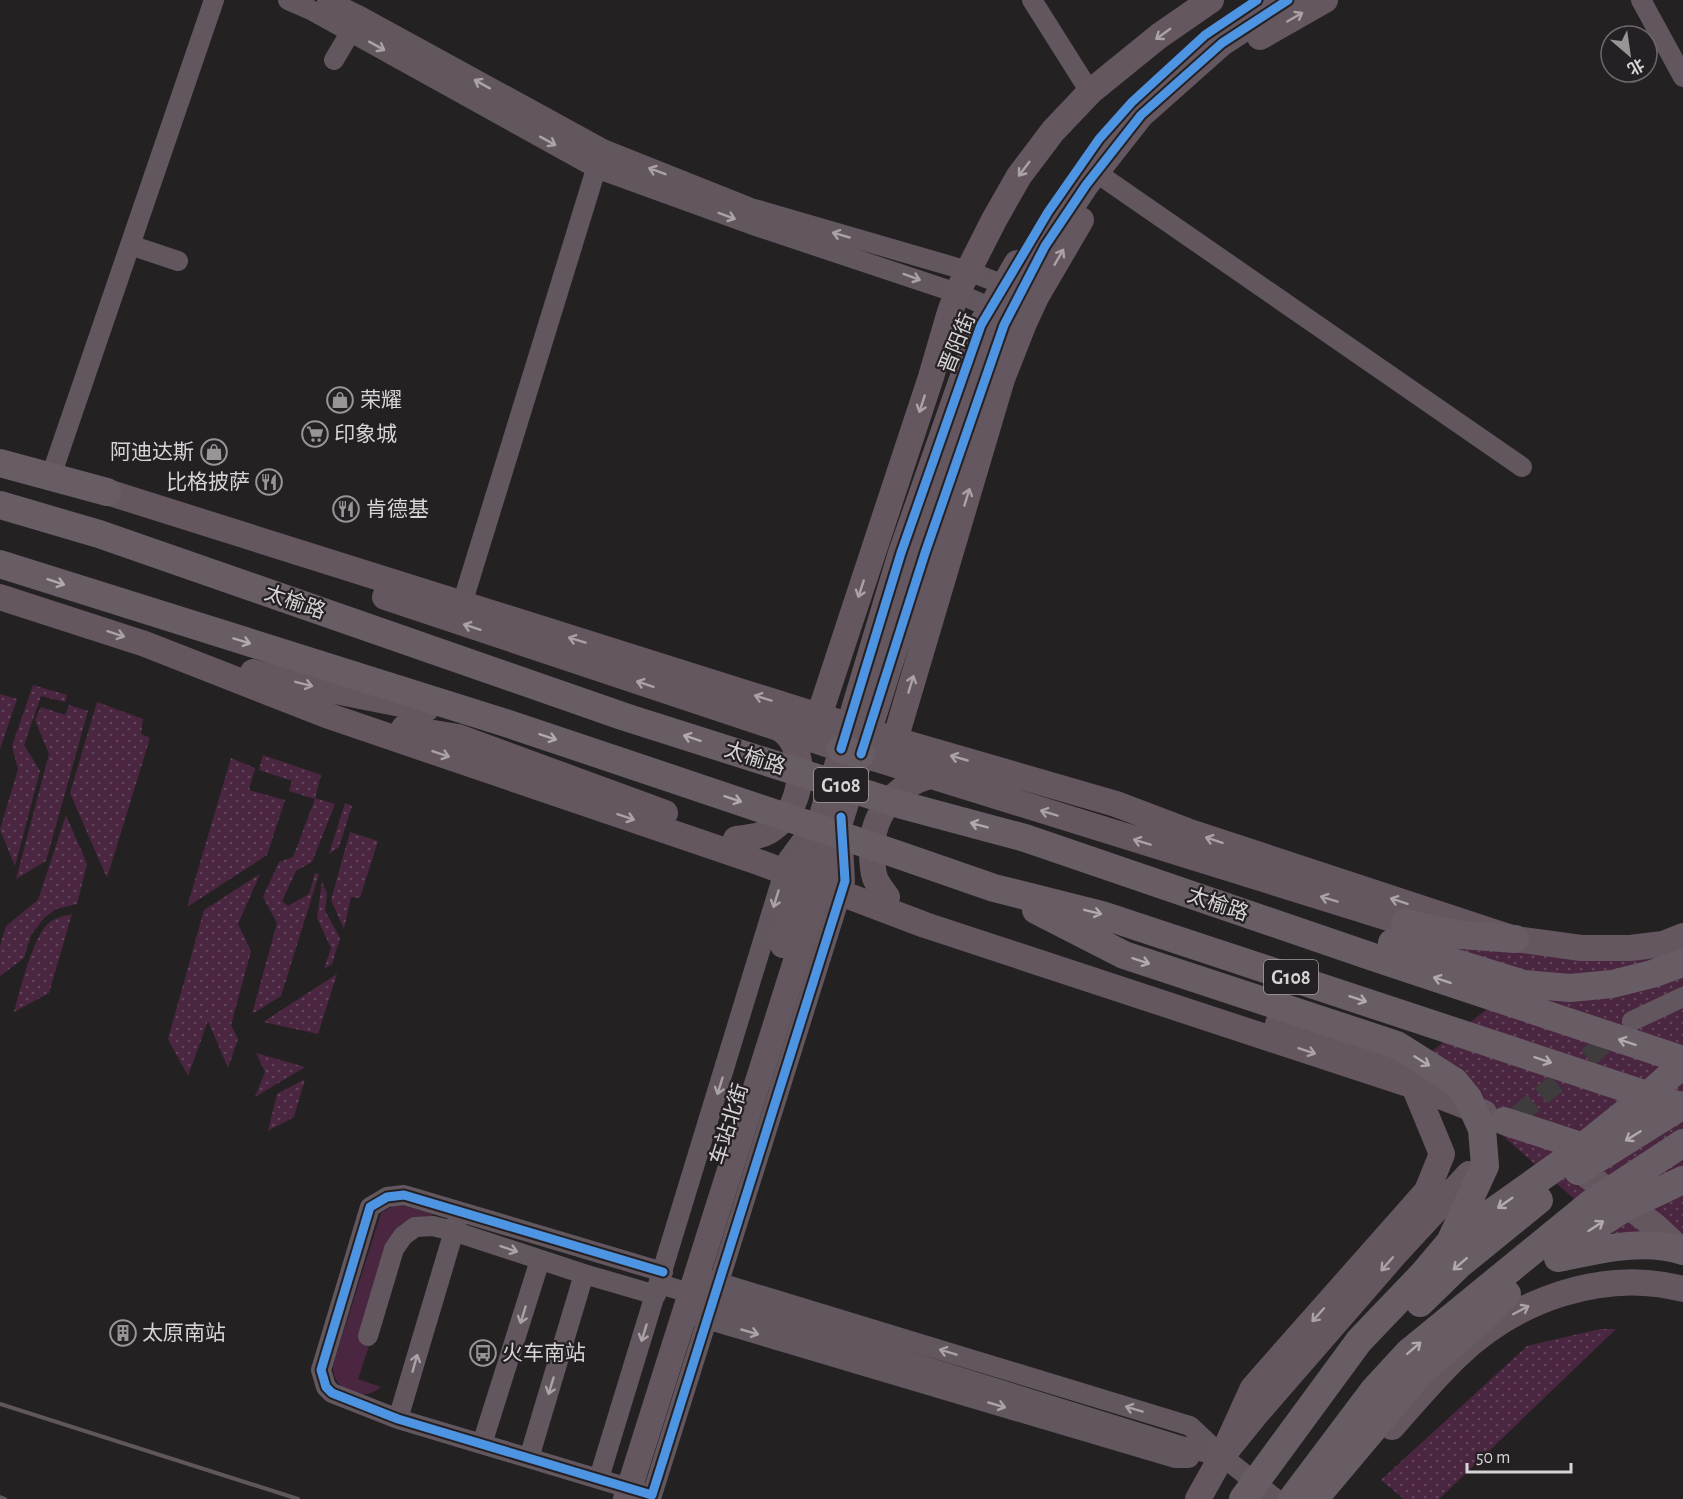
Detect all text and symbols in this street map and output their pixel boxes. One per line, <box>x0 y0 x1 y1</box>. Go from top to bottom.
one-way arrow <box>1286 11 1304 22</box>
north arrow <box>1599 24 1659 84</box>
one-way arrow <box>1156 28 1172 40</box>
one-way arrow <box>368 40 385 52</box>
text: 北 <box>1625 55 1647 78</box>
one-way arrow <box>474 78 492 89</box>
one-way arrow <box>538 136 556 147</box>
one-way arrow <box>1018 161 1031 177</box>
one-way arrow <box>648 165 667 176</box>
one-way arrow <box>717 211 736 222</box>
one-way arrow <box>832 229 851 240</box>
one-way arrow <box>1054 249 1066 266</box>
one-way arrow <box>902 273 921 284</box>
street label: 晋阳街 <box>935 310 979 376</box>
shop icon: 荣耀 <box>325 385 355 415</box>
place label: 荣耀 <box>360 389 402 411</box>
one-way arrow <box>916 394 927 413</box>
supermarket icon: 印象城 <box>300 419 330 449</box>
place label: 印象城 <box>334 423 397 445</box>
shop icon: 阿迪达斯 <box>199 437 229 467</box>
place label: 阿迪达斯 <box>110 441 194 463</box>
restaurant icon: 比格披萨 <box>254 467 284 497</box>
place label: 比格披萨 <box>166 471 250 493</box>
one-way arrow <box>962 488 973 507</box>
restaurant icon: 肯德基 <box>331 494 361 524</box>
place label: 肯德基 <box>366 498 429 520</box>
one-way arrow <box>46 578 65 589</box>
one-way arrow <box>855 579 866 598</box>
street label: 太榆路 <box>262 581 328 623</box>
one-way arrow <box>463 620 482 631</box>
one-way arrow <box>106 630 125 641</box>
one-way arrow <box>568 634 587 645</box>
one-way arrow <box>232 636 251 647</box>
one-way arrow <box>906 675 917 694</box>
one-way arrow <box>636 678 655 689</box>
one-way arrow <box>294 679 313 691</box>
one-way arrow <box>754 692 773 703</box>
one-way arrow <box>683 732 702 743</box>
one-way arrow <box>538 733 557 744</box>
street label: 太榆路 <box>722 738 788 778</box>
one-way arrow <box>432 750 450 761</box>
one-way arrow <box>950 752 969 763</box>
road number: G108 <box>814 768 868 802</box>
one-way arrow <box>723 794 742 805</box>
one-way arrow <box>1040 806 1059 817</box>
one-way arrow <box>616 812 635 823</box>
one-way arrow <box>969 819 988 831</box>
one-way arrow <box>1205 833 1224 844</box>
one-way arrow <box>1133 836 1152 847</box>
street label: 太榆路 <box>1185 883 1251 925</box>
one-way arrow <box>770 889 781 908</box>
one-way arrow <box>1320 893 1339 904</box>
one-way arrow <box>1390 895 1409 906</box>
one-way arrow <box>1083 907 1102 919</box>
one-way arrow <box>1131 956 1150 967</box>
road number: G108 <box>1264 960 1318 994</box>
one-way arrow <box>1433 974 1452 985</box>
one-way arrow <box>1348 994 1367 1005</box>
one-way arrow <box>1618 1035 1637 1046</box>
one-way arrow <box>1297 1046 1316 1057</box>
one-way arrow <box>1414 1055 1431 1068</box>
one-way arrow <box>1533 1056 1552 1067</box>
one-way arrow <box>714 1076 725 1095</box>
street label: 车站北街 <box>706 1081 752 1167</box>
one-way arrow <box>1625 1129 1642 1142</box>
one-way arrow <box>1497 1197 1513 1209</box>
one-way arrow <box>1587 1220 1604 1232</box>
one-way arrow <box>499 1245 518 1256</box>
one-way arrow <box>1380 1256 1394 1271</box>
one-way arrow <box>1453 1257 1468 1271</box>
one-way arrow <box>1512 1304 1530 1316</box>
one-way arrow <box>517 1305 528 1324</box>
one-way arrow <box>1311 1307 1325 1322</box>
building icon: 太原南站 <box>108 1318 138 1348</box>
place label: 太原南站 <box>142 1322 226 1344</box>
one-way arrow <box>638 1323 649 1342</box>
one-way arrow <box>740 1327 759 1338</box>
bus stop icon: 火车南站 <box>468 1338 498 1368</box>
one-way arrow <box>1406 1341 1421 1355</box>
place label: 火车南站 <box>502 1342 586 1364</box>
one-way arrow <box>939 1346 958 1357</box>
one-way arrow <box>410 1354 421 1373</box>
one-way arrow <box>545 1376 556 1395</box>
one-way arrow <box>987 1400 1006 1411</box>
one-way arrow <box>1125 1403 1144 1414</box>
scale bar <box>1467 1436 1570 1474</box>
text: 50 m <box>1476 1449 1510 1467</box>

